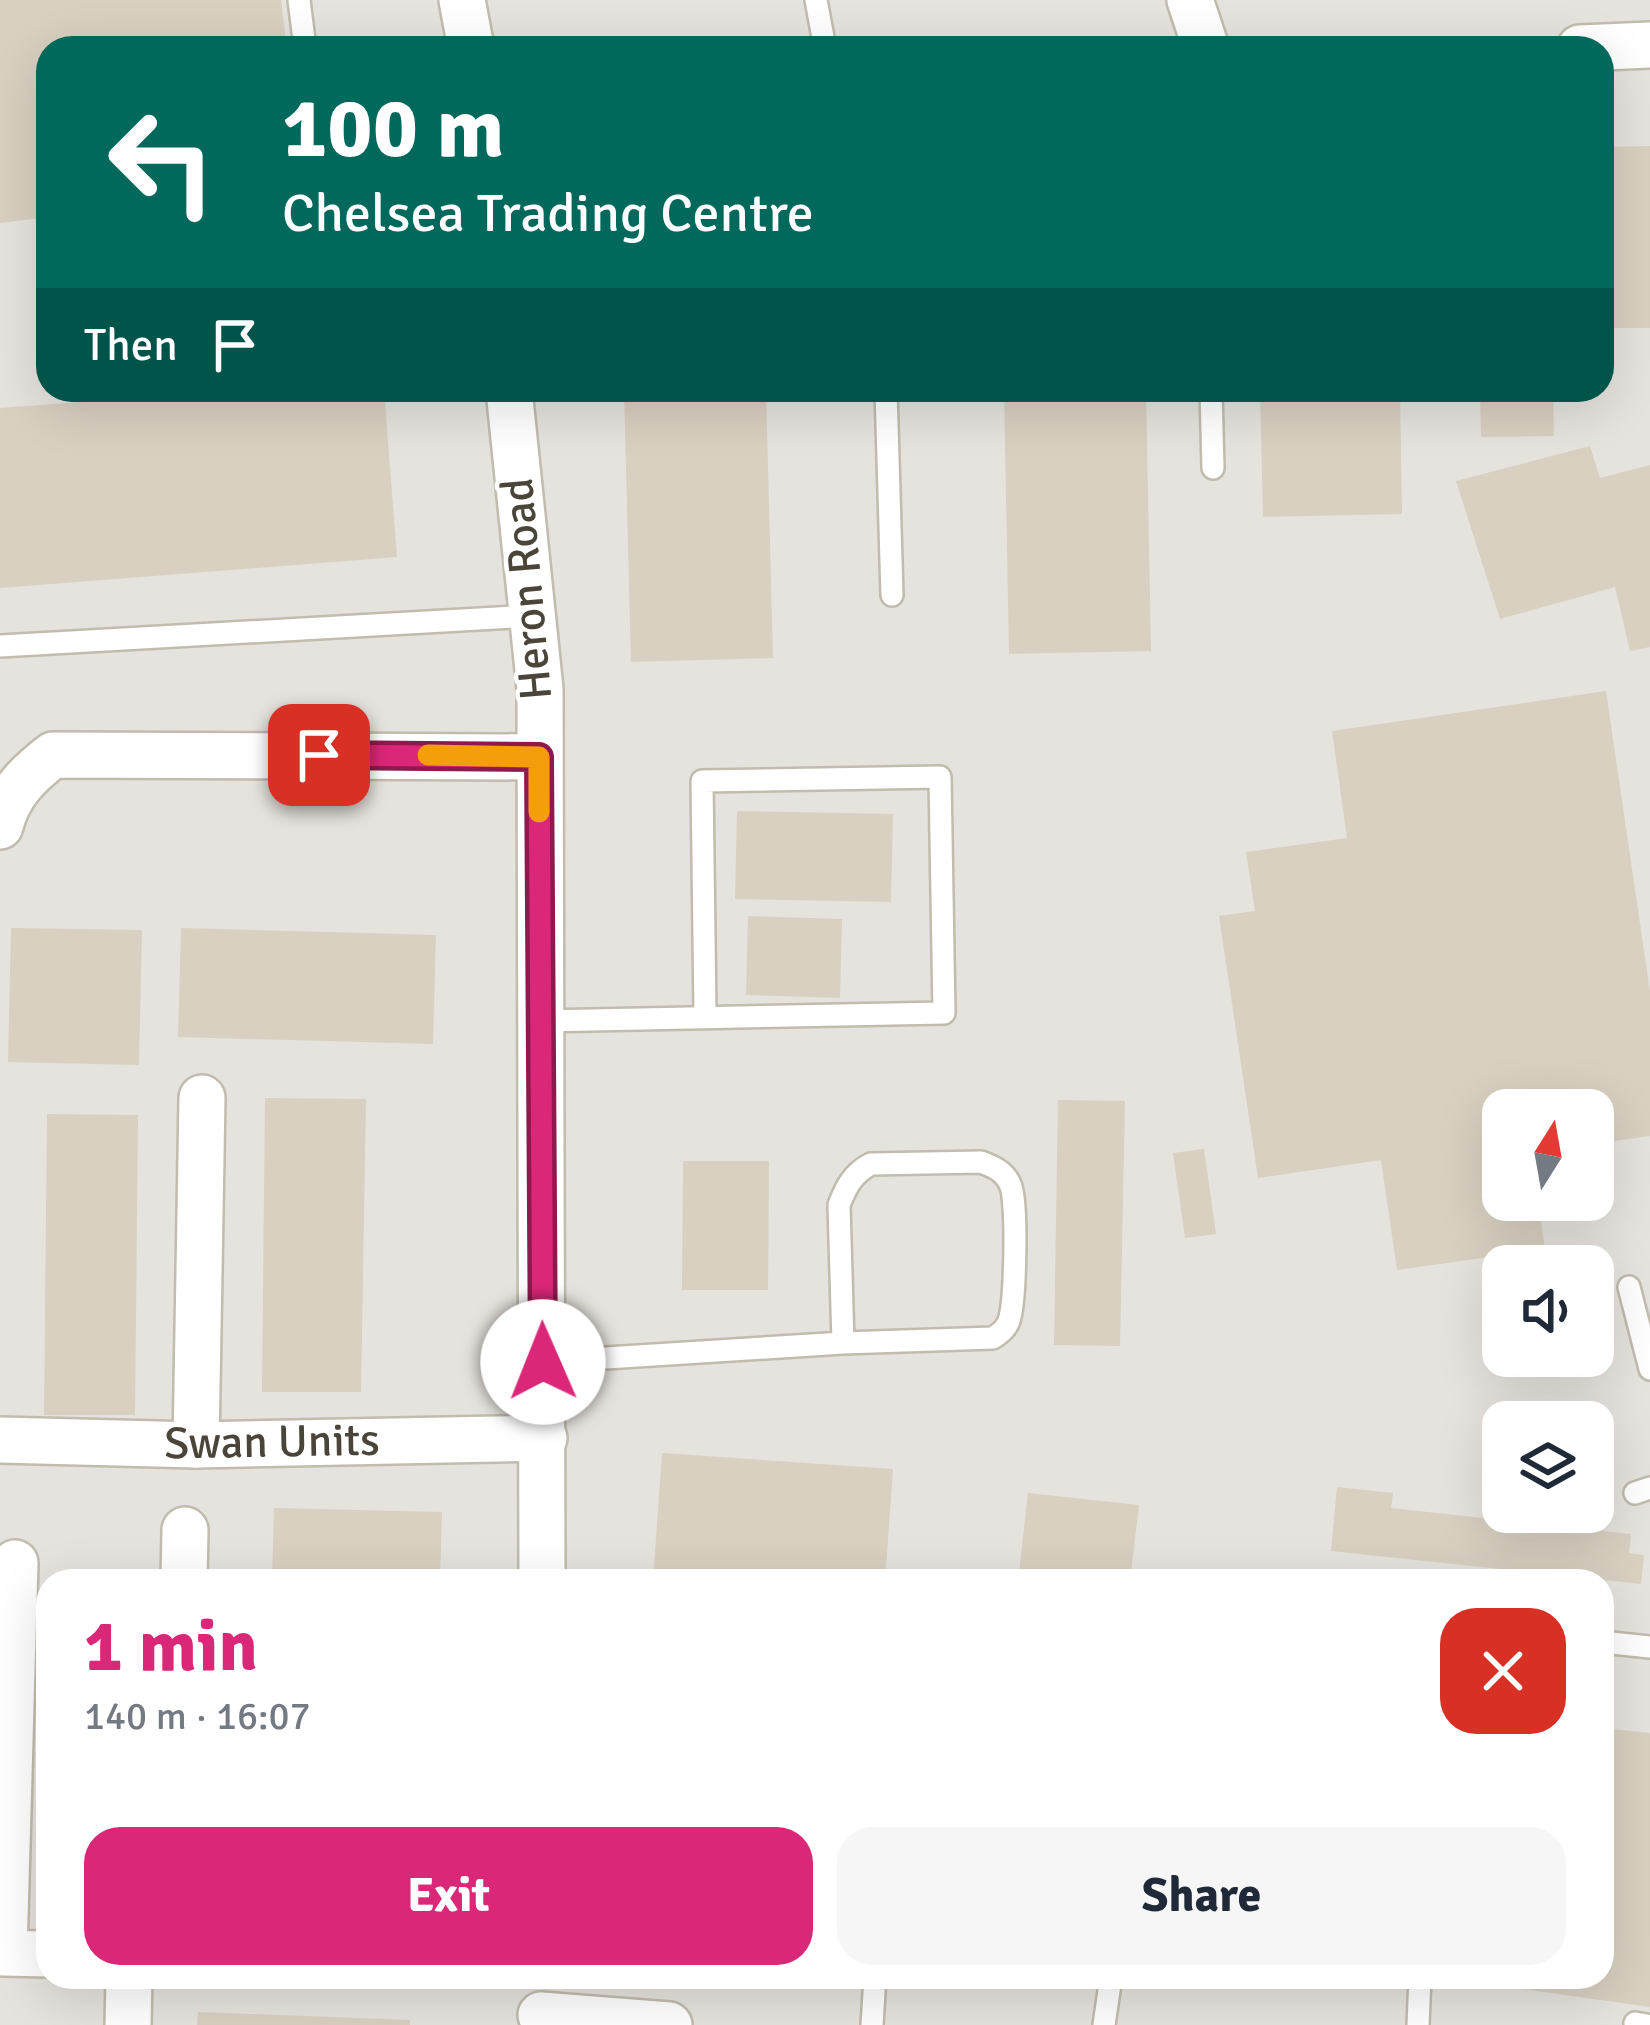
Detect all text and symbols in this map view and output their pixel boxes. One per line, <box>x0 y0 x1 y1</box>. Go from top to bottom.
text: 100 m <box>282 77 504 181</box>
icon: left <box>84 84 240 240</box>
text: Chelsea Trading Centre <box>282 180 814 247</box>
icon: arrive <box>202 312 268 378</box>
text: Then <box>84 318 178 373</box>
street label: Heron Road <box>490 476 564 702</box>
pin <box>268 704 370 806</box>
icon: arrive <box>286 722 352 788</box>
north arrow <box>1482 1089 1614 1221</box>
map controls <box>1482 1089 1614 1533</box>
button: sound <box>1482 1245 1614 1377</box>
position arrow <box>480 1299 606 1425</box>
button: layers <box>1482 1401 1614 1533</box>
street label: Swan Units <box>164 1413 380 1471</box>
text: 1 min <box>84 1602 258 1691</box>
button: close <box>1440 1608 1566 1734</box>
text: 140 m · 16:07 <box>84 1692 311 1740</box>
button: Exit <box>84 1827 813 1965</box>
button: Share <box>837 1827 1566 1965</box>

